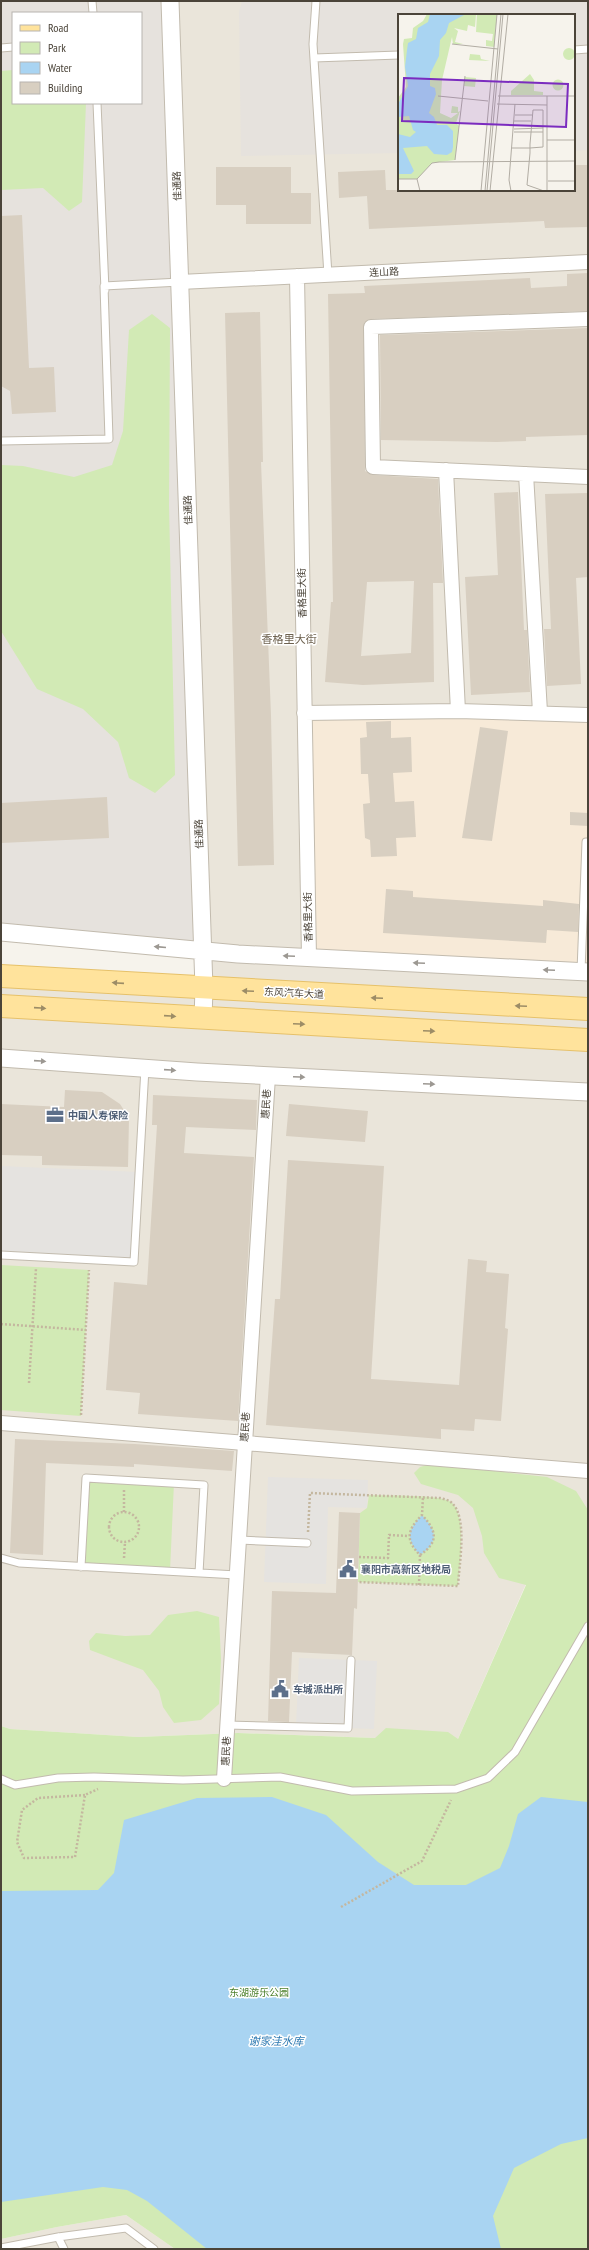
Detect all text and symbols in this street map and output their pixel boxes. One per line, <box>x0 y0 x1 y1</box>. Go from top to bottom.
legend <box>12 12 142 104</box>
inset map <box>398 14 575 191</box>
text: Road <box>48 20 68 35</box>
text: Park <box>48 40 66 55</box>
text: Water <box>48 60 73 75</box>
text: Building <box>48 80 83 95</box>
street label: 佳通路 <box>170 171 184 201</box>
street label: 连山路 <box>369 265 399 279</box>
street label: 佳通路 <box>181 495 195 525</box>
street label: 香格里大街 <box>295 568 309 618</box>
district label: 香格里大街 <box>262 632 317 646</box>
street label: 佳通路 <box>192 819 206 849</box>
street label: 香格里大街 <box>301 892 315 942</box>
one-way arrow <box>154 943 166 950</box>
one-way arrow <box>283 953 295 960</box>
one-way arrow <box>412 960 425 966</box>
one-way arrow <box>543 966 555 973</box>
one-way arrow <box>112 979 124 986</box>
street label: 东风汽车大道 <box>264 985 324 1001</box>
one-way arrow <box>242 987 254 994</box>
one-way arrow <box>371 994 383 1001</box>
one-way arrow <box>515 1002 527 1009</box>
one-way arrow <box>34 1005 46 1012</box>
one-way arrow <box>164 1013 176 1020</box>
one-way arrow <box>293 1020 305 1027</box>
one-way arrow <box>423 1028 436 1034</box>
one-way arrow <box>34 1057 46 1064</box>
one-way arrow <box>164 1067 176 1073</box>
one-way arrow <box>293 1074 305 1081</box>
one-way arrow <box>423 1081 436 1087</box>
street label: 惠民巷 <box>258 1089 274 1119</box>
office icon: 中国人寿保险 <box>45 1105 65 1125</box>
place label: 中国人寿保险 <box>68 1109 129 1122</box>
street label: 惠民巷 <box>237 1412 253 1442</box>
public building icon: 襄阳市高新区地税局 <box>338 1559 358 1579</box>
place label: 襄阳市高新区地税局 <box>361 1563 451 1576</box>
public building icon: 车城派出所 <box>270 1679 290 1699</box>
place label: 车城派出所 <box>293 1683 343 1696</box>
street label: 惠民巷 <box>219 1736 233 1766</box>
park label: 东湖游乐公园 <box>229 1986 289 1999</box>
water label: 谢家洼水库 <box>249 2034 305 2048</box>

